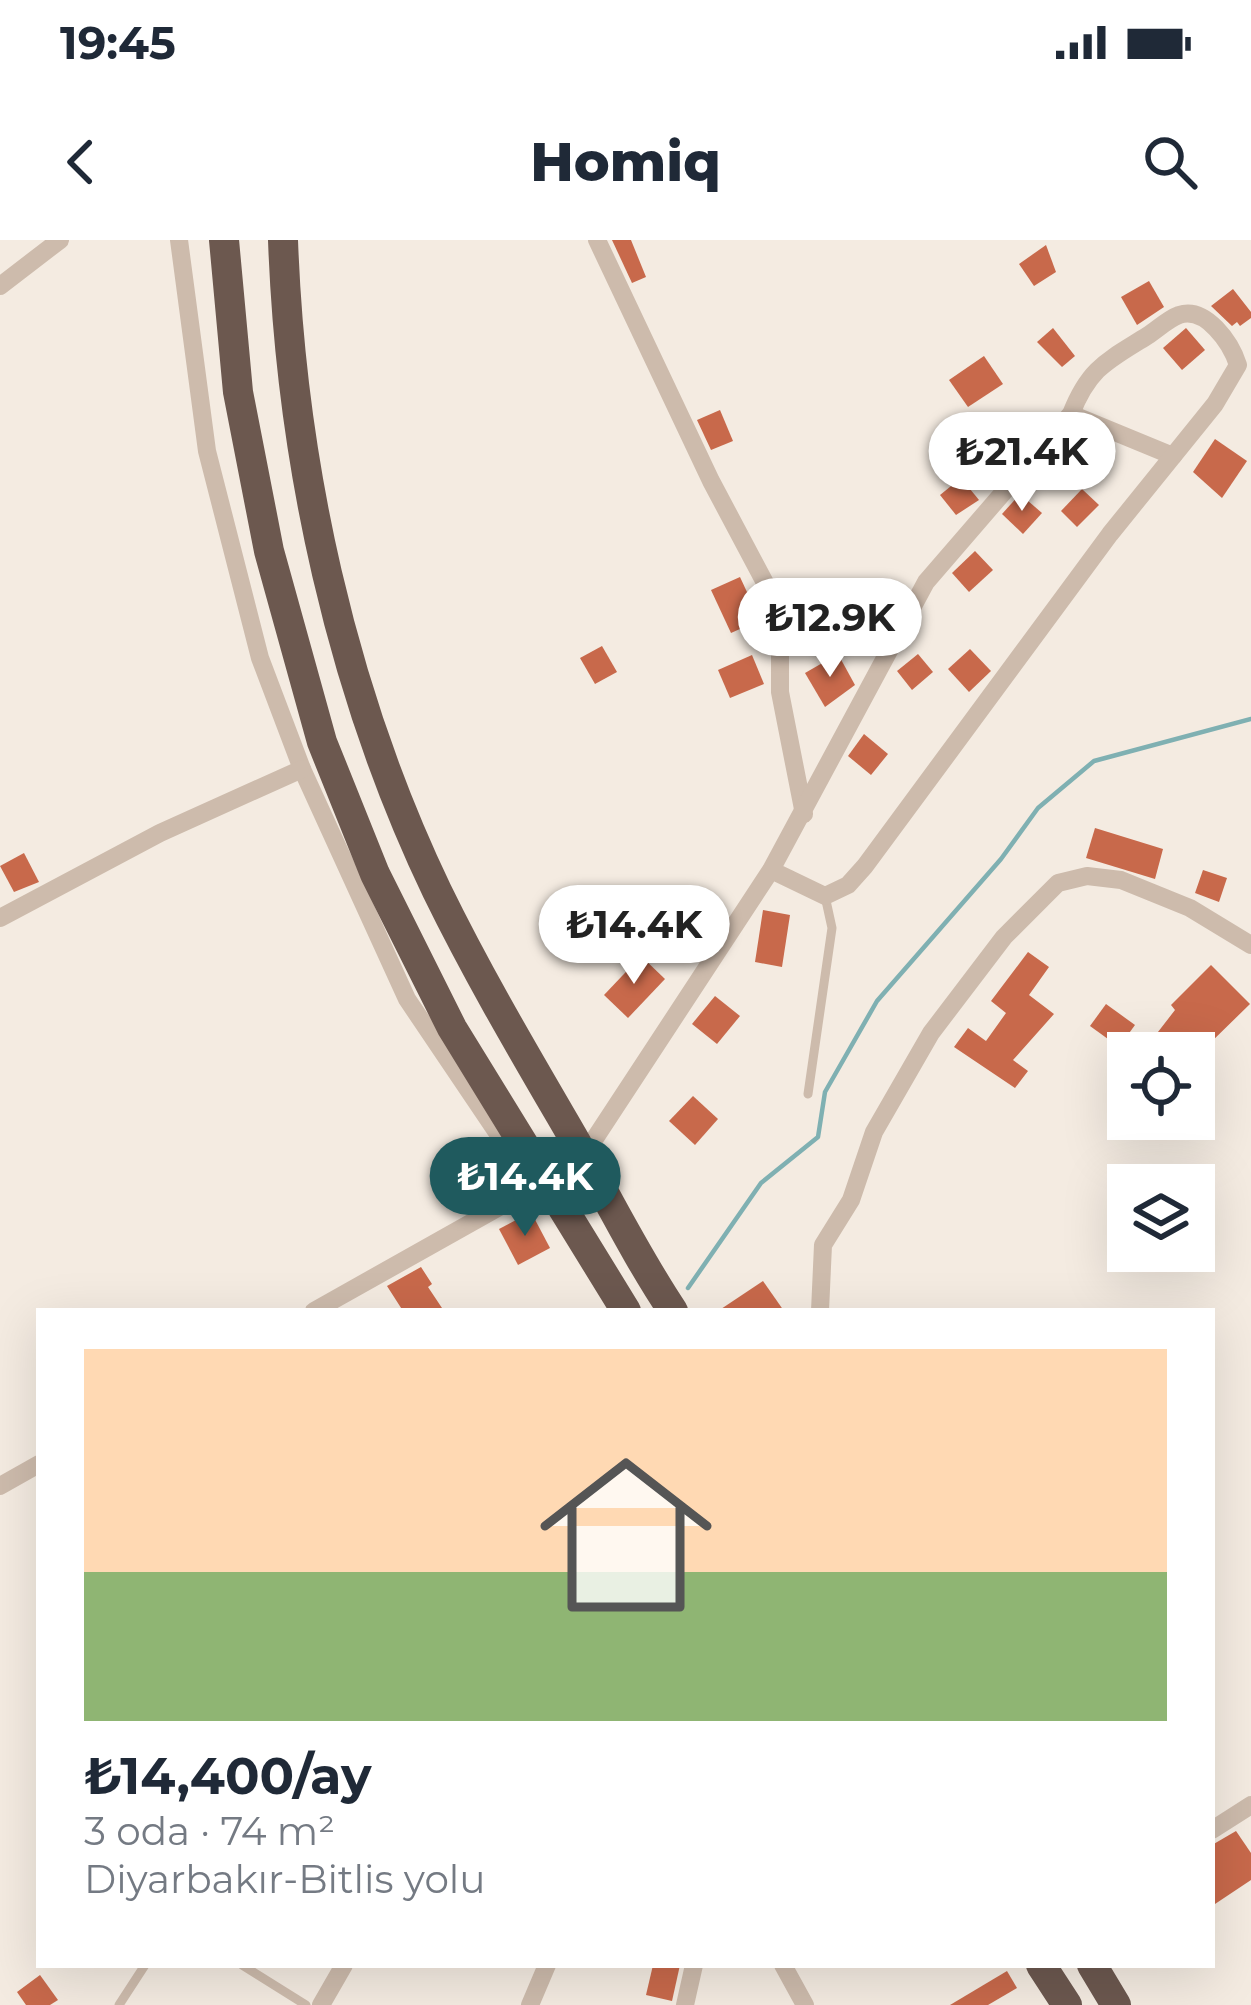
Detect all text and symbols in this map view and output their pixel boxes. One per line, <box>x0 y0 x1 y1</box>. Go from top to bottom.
text: 19:45 <box>60 15 176 70</box>
icon: back <box>48 129 114 195</box>
text: Homiq <box>530 129 721 195</box>
icon: search <box>1137 129 1203 195</box>
pin: ₺21.4K <box>924 412 1120 514</box>
text: ₺21.4K <box>956 427 1088 475</box>
pin: ₺12.9K <box>732 578 928 680</box>
text: ₺12.9K <box>765 593 895 641</box>
pin: ₺14.4K <box>536 885 732 987</box>
text: ₺14.4K <box>566 900 702 948</box>
map controls <box>1107 1032 1215 1272</box>
button: locate <box>1107 1032 1215 1140</box>
pin: ₺14.4K <box>427 1137 623 1239</box>
text: ₺14.4K <box>457 1152 593 1200</box>
button: layers <box>1107 1164 1215 1272</box>
icon: home <box>518 1427 734 1643</box>
text: ₺14,400/ay <box>84 1745 371 1807</box>
text: 3 oda · 74 m² <box>84 1807 335 1855</box>
text: Diyarbakır-Bitlis yolu <box>84 1855 486 1903</box>

